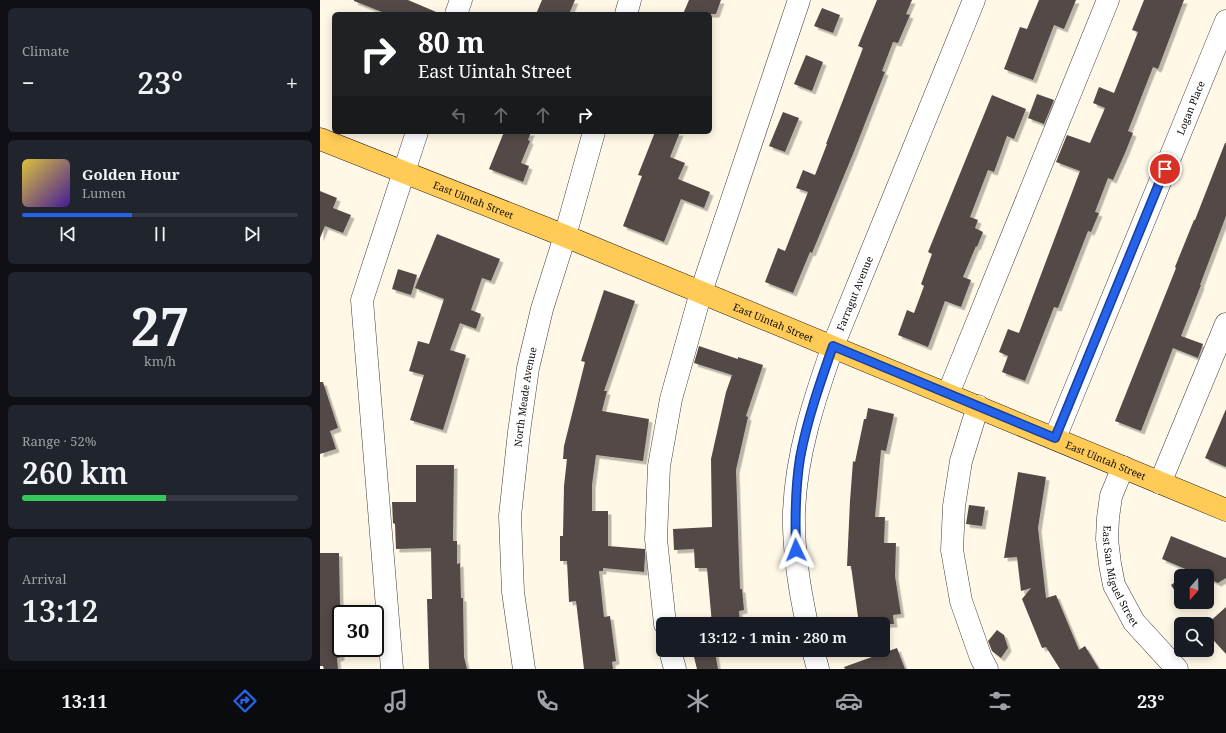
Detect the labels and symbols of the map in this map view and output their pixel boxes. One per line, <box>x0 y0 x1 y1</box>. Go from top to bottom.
street label: Logan Place <box>1173 79 1208 137</box>
pin <box>1148 152 1182 186</box>
street label: East Uintah Street <box>431 178 516 222</box>
street label: Farragut Avenue <box>833 254 876 333</box>
street label: East Uintah Street <box>731 300 816 345</box>
street label: North Meade Avenue <box>510 345 540 447</box>
street label: East Uintah Street <box>1064 437 1148 483</box>
street label: East San Miguel Street <box>1100 525 1142 630</box>
position arrow <box>775 529 817 571</box>
north arrow <box>1174 569 1214 609</box>
speed limit sign: 30 <box>332 605 384 657</box>

